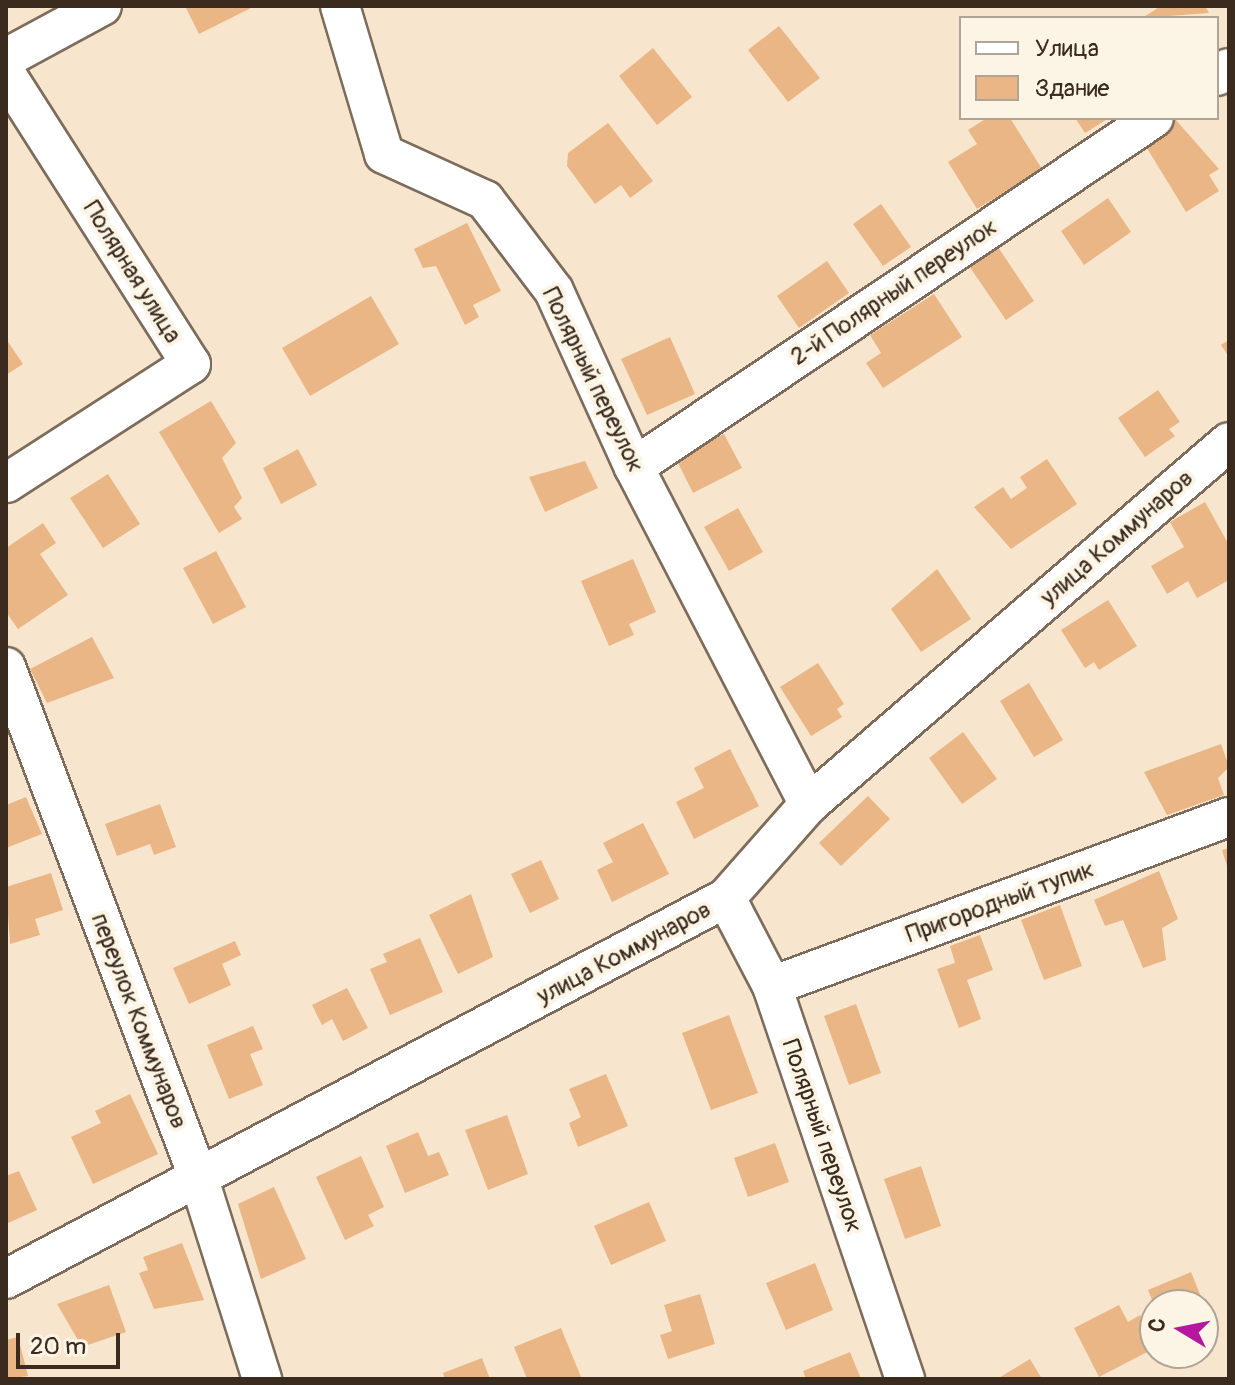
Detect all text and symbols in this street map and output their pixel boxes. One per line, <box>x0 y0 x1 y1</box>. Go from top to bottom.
legend <box>959 16 1219 120</box>
text: Улица <box>1035 34 1099 63</box>
text: Здание <box>1035 74 1109 103</box>
street label: Полярная улица <box>77 196 187 348</box>
street label: 2-й Полярный переулок <box>785 212 1003 372</box>
street label: Полярный переулок <box>536 283 650 477</box>
street label: улица Коммунаров <box>1035 464 1199 612</box>
street label: Пригородный тупик <box>902 855 1098 949</box>
street label: улица Коммунаров <box>532 895 716 1011</box>
street label: переулок Коммунаров <box>85 909 193 1133</box>
street label: Полярный переулок <box>776 1036 868 1236</box>
north arrow <box>1139 1289 1219 1369</box>
text: С <box>1142 1316 1172 1334</box>
scale bar <box>20 1317 124 1367</box>
text: 20 m <box>30 1332 86 1361</box>

